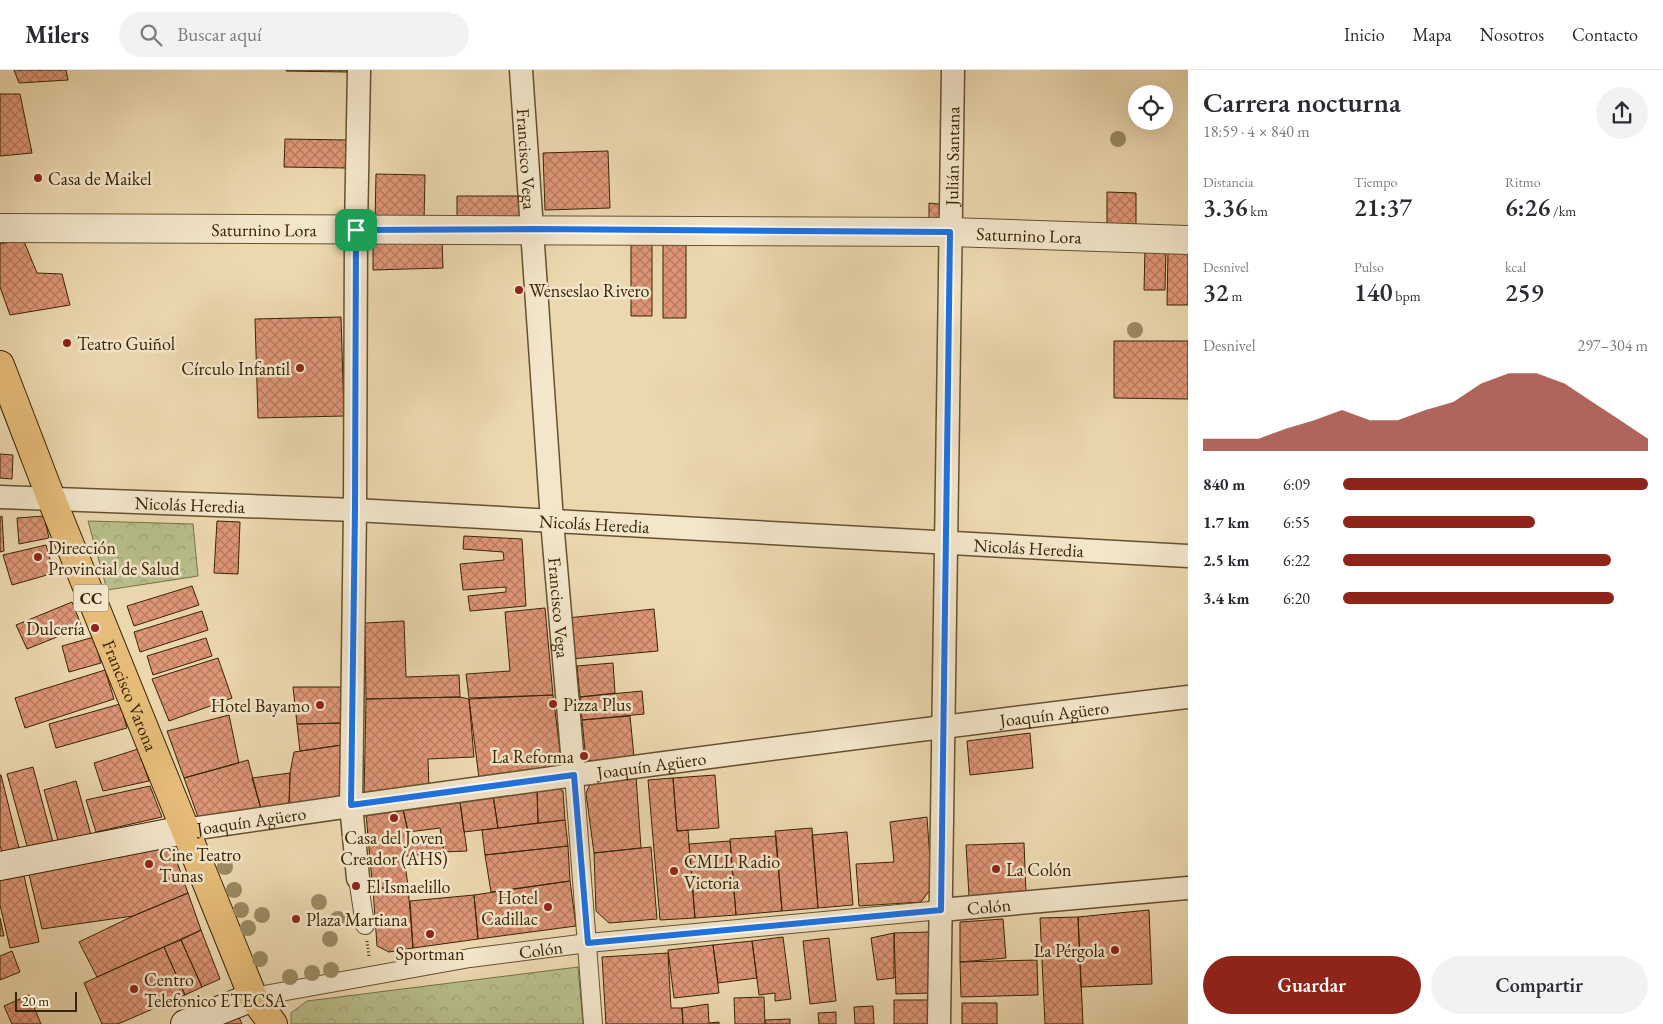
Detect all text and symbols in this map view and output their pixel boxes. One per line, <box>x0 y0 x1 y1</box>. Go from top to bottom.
search box <box>119 12 469 57</box>
text: Milers <box>25 19 89 50</box>
icon: search <box>137 21 165 49</box>
text: Buscar aquí <box>177 22 262 47</box>
text: Inicio <box>1344 23 1385 46</box>
text: Mapa <box>1413 23 1452 46</box>
text: Nosotros <box>1480 23 1544 46</box>
text: Contacto <box>1572 23 1638 46</box>
text: Carrera nocturna <box>1203 84 1401 120</box>
map controls <box>1128 85 1173 130</box>
button: locate <box>1128 85 1173 130</box>
button: share <box>1596 87 1648 139</box>
street label: Julián Santana <box>939 105 964 208</box>
street label: Francisco Vega <box>512 107 542 211</box>
text: 18:59 · 4 × 840 m <box>1203 121 1310 142</box>
place label: Casa de Maikel <box>48 167 152 190</box>
marker: Casa de Maikel <box>32 172 44 184</box>
text: Distancia <box>1203 173 1254 191</box>
text: Tiempo <box>1354 173 1397 191</box>
text: Ritmo <box>1505 173 1541 191</box>
text: 3.36 <box>1203 191 1248 223</box>
text: 21:37 <box>1354 191 1412 223</box>
text: 6:26 <box>1505 191 1550 223</box>
text: km <box>1248 202 1268 220</box>
text: /km <box>1550 202 1576 220</box>
pin <box>335 209 377 251</box>
icon: arrive <box>342 216 370 244</box>
street label: Saturnino Lora <box>211 217 318 241</box>
street label: Saturnino Lora <box>976 221 1083 248</box>
text: Desnivel <box>1203 258 1249 276</box>
text: Pulso <box>1354 258 1384 276</box>
text: kcal <box>1505 258 1526 276</box>
text: 32 <box>1203 276 1229 308</box>
text: 140 <box>1354 276 1392 308</box>
text: 259 <box>1505 276 1543 308</box>
place label: Wenseslao Rivero <box>529 279 650 302</box>
marker: Wenseslao Rivero <box>513 284 525 296</box>
text: m <box>1229 287 1242 305</box>
text: bpm <box>1392 287 1421 305</box>
place label: Teatro Guiñol <box>77 332 175 355</box>
text: Desnivel <box>1203 335 1256 356</box>
text: 297–304 m <box>1577 335 1648 356</box>
marker: Teatro Guiñol <box>61 337 73 349</box>
place label: Círculo Infantil <box>181 357 290 380</box>
marker: Círculo Infantil <box>294 362 306 374</box>
text: 840 m <box>1203 474 1245 495</box>
text: 6:09 <box>1283 474 1310 495</box>
street label: Nicolás Heredia <box>134 490 246 517</box>
street label: Nicolás Heredia <box>539 509 651 538</box>
text: 1.7 km <box>1203 512 1249 533</box>
text: 6:55 <box>1283 512 1310 533</box>
street label: Nicolás Heredia <box>973 533 1085 562</box>
place label: Dirección Provincial de Salud <box>48 536 180 580</box>
text: 2.5 km <box>1203 550 1249 571</box>
text: 6:22 <box>1283 550 1310 571</box>
marker: Dirección Provincial de Salud <box>32 551 44 563</box>
street label: Francisco Vega <box>544 556 575 660</box>
road number: CC <box>74 584 108 612</box>
text: 3.4 km <box>1203 588 1249 609</box>
text: 6:20 <box>1283 588 1310 609</box>
place label: Dulcería <box>26 617 86 640</box>
marker: Dulcería <box>89 622 101 634</box>
street label: Francisco Varona <box>98 636 164 755</box>
place label: Pizza Plus <box>563 693 631 716</box>
place label: Hotel Bayamo <box>211 694 310 717</box>
street label: Joaquín Agüero <box>996 695 1110 732</box>
marker: Pizza Plus <box>547 698 559 710</box>
marker: Hotel Bayamo <box>314 699 326 711</box>
place label: La Reforma <box>491 745 575 768</box>
street label: Joaquín Agüero <box>593 746 708 784</box>
marker: La Reforma <box>578 750 590 762</box>
street label: Joaquín Agüero <box>193 801 307 840</box>
marker: Casa del Joven Creador (AHS) <box>388 812 400 824</box>
place label: Casa del Joven Creador (AHS) <box>340 826 448 870</box>
place label: Cine Teatro Tunas <box>159 843 241 887</box>
place label: CMLL Radio Victoria <box>684 850 780 894</box>
marker: Cine Teatro Tunas <box>143 858 155 870</box>
place label: La Colón <box>1006 858 1072 881</box>
marker: La Colón <box>990 863 1002 875</box>
marker: CMLL Radio Victoria <box>668 865 680 877</box>
place label: El Ismaelillo <box>366 875 451 898</box>
marker: El Ismaelillo <box>350 880 362 892</box>
place label: Hotel Cadillac <box>481 886 538 930</box>
street label: Colón <box>966 892 1012 919</box>
marker: Hotel Cadillac <box>542 901 554 913</box>
place label: Plaza Martiana <box>306 908 408 931</box>
marker: Plaza Martiana <box>290 913 302 925</box>
marker: Sportman <box>424 928 436 940</box>
street label: Colón <box>517 935 565 963</box>
place label: La Pérgola <box>1034 939 1106 962</box>
place label: Sportman <box>396 942 465 965</box>
marker: La Pérgola <box>1109 944 1121 956</box>
button: Guardar <box>1203 956 1421 1014</box>
button: Compartir <box>1431 956 1648 1014</box>
place label: Centro Telefonico ETECSA <box>144 968 287 1012</box>
marker: Centro Telefonico ETECSA <box>128 983 140 995</box>
scale bar <box>15 989 78 1012</box>
text: 20 m <box>22 992 49 1010</box>

